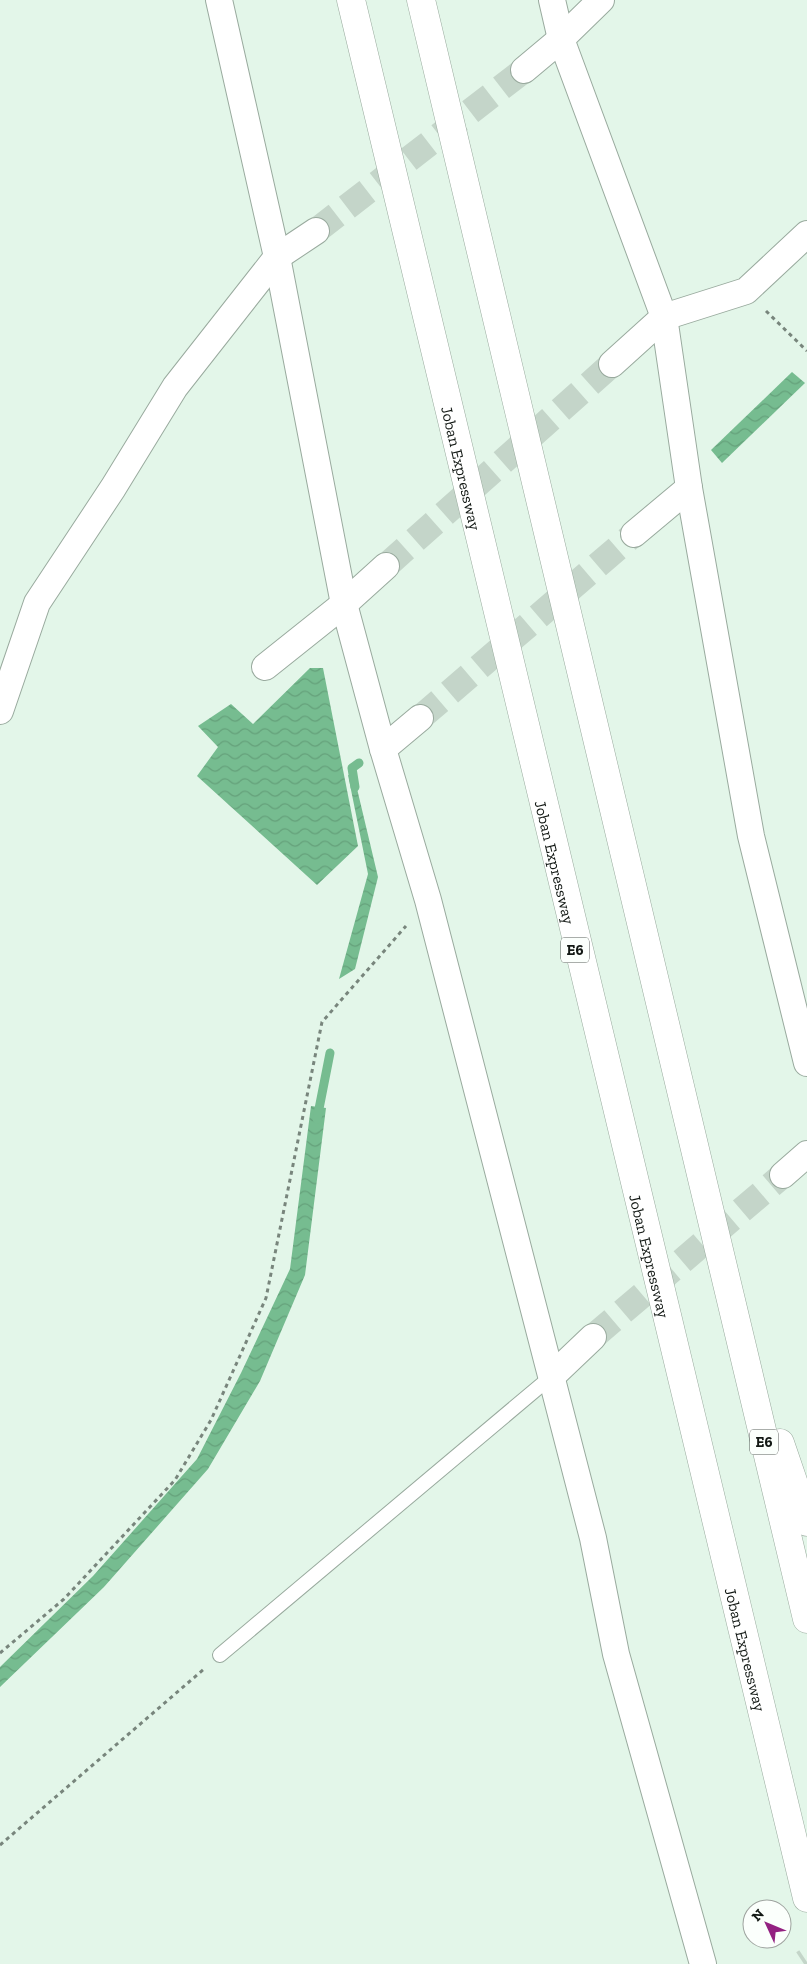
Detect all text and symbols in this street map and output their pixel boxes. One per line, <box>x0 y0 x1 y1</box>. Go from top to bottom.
street label: Joban Expressway <box>438 404 485 533</box>
street label: Joban Expressway <box>531 798 579 927</box>
road number: E6 <box>561 938 589 962</box>
street label: Joban Expressway <box>625 1192 674 1321</box>
road number: E6 <box>750 1430 778 1454</box>
street label: Joban Expressway <box>721 1586 770 1714</box>
north arrow <box>742 1899 792 1949</box>
text: N <box>748 1905 768 1925</box>

